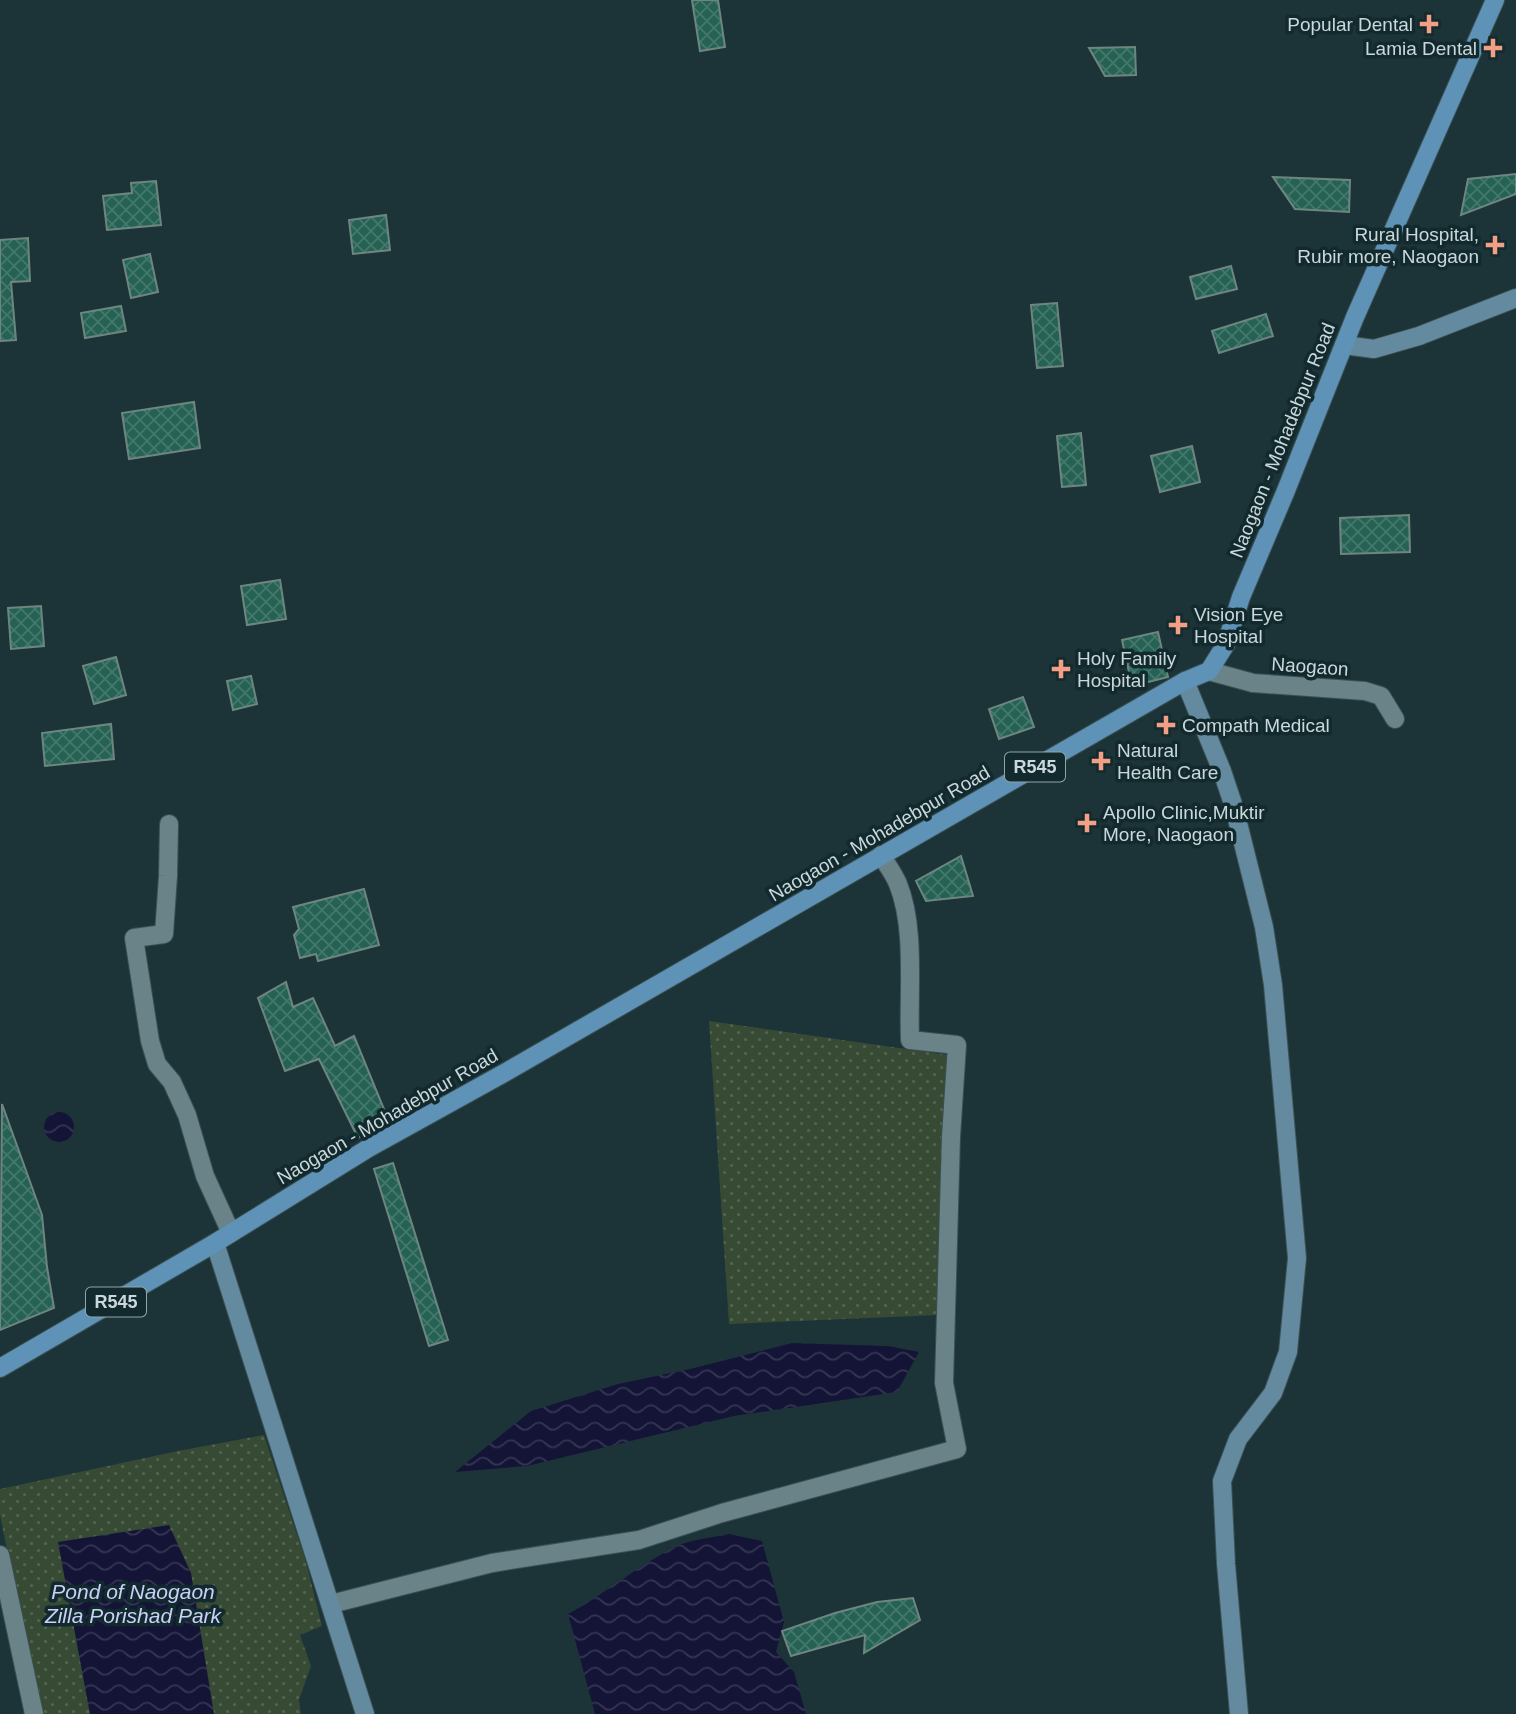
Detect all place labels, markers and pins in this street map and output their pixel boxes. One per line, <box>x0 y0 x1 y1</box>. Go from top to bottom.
place label: Popular Dental <box>1287 14 1413 35</box>
marker: Popular Dental <box>1419 14 1439 34</box>
place label: Lamia Dental <box>1365 38 1477 59</box>
marker: Lamia Dental <box>1483 38 1503 58</box>
place label: Rural Hospital, Rubir more, Naogaon <box>1297 224 1479 267</box>
marker: Rural Hospital, Rubir more, Naogaon <box>1485 235 1505 255</box>
place label: Vision Eye Hospital <box>1194 604 1283 647</box>
marker: Vision Eye Hospital <box>1168 615 1188 635</box>
place label: Holy Family Hospital <box>1077 648 1177 691</box>
marker: Holy Family Hospital <box>1051 659 1071 679</box>
marker: Compath Medical <box>1156 715 1176 735</box>
place label: Compath Medical <box>1182 715 1330 736</box>
place label: Natural Health Care <box>1117 740 1218 783</box>
marker: Natural Health Care <box>1091 751 1111 771</box>
place label: Apollo Clinic,Muktir More, Naogaon <box>1103 802 1265 845</box>
marker: Apollo Clinic,Muktir More, Naogaon <box>1077 813 1097 833</box>

